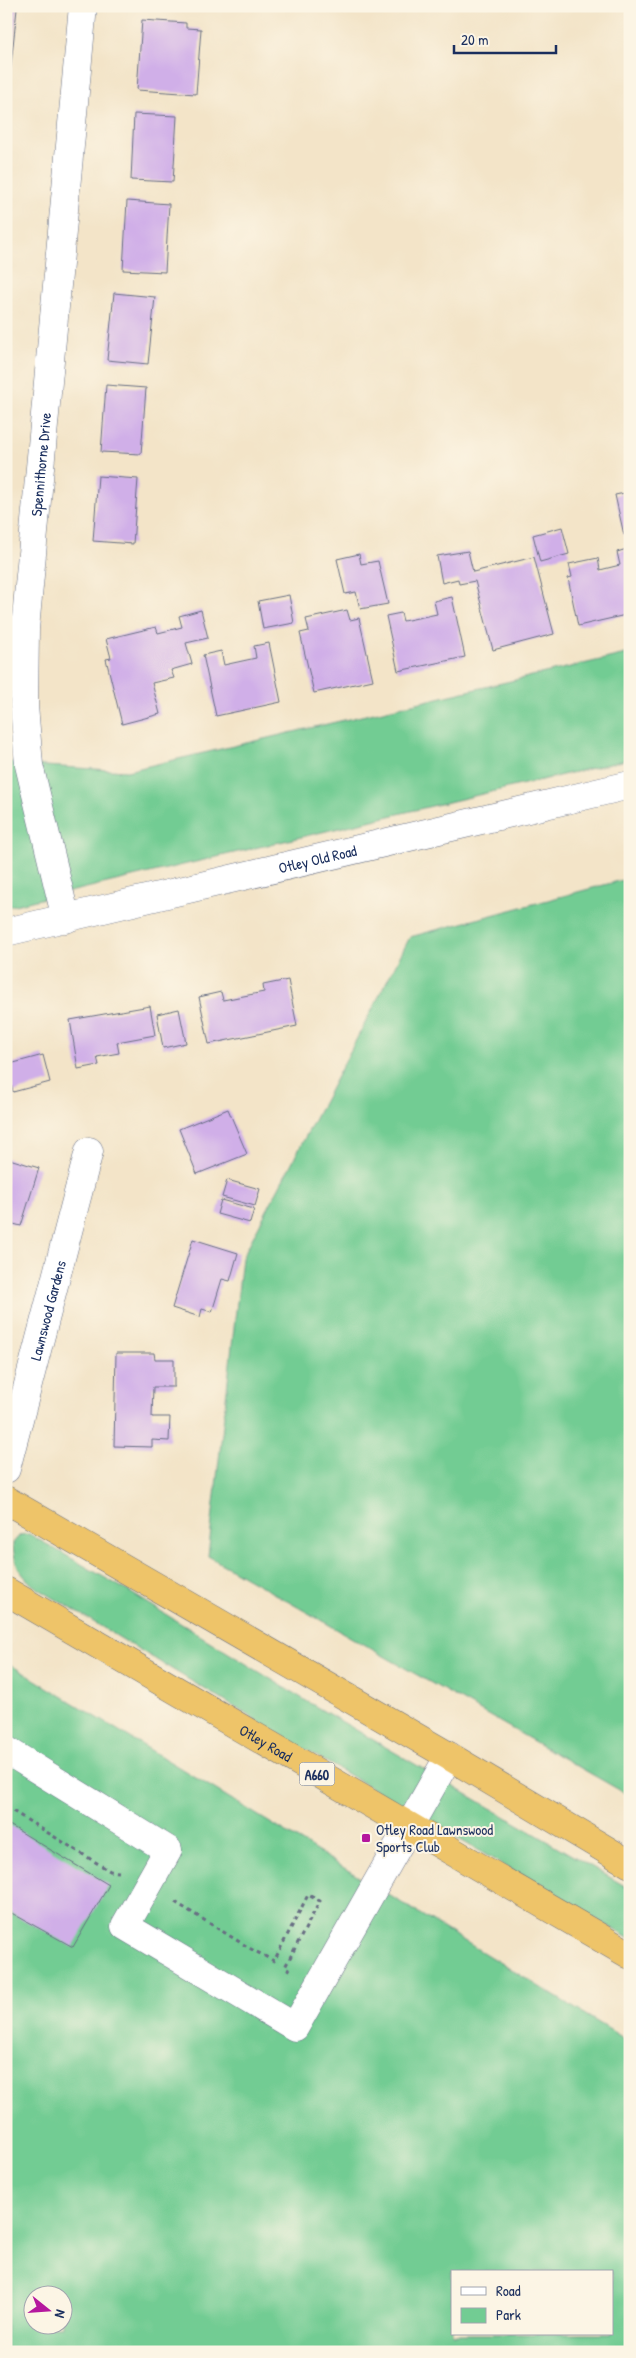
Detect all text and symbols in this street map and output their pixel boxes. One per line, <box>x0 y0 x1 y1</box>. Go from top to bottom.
scale bar <box>454 22 556 54</box>
text: 20 m <box>461 29 488 50</box>
street label: Spennithorne Drive <box>25 412 56 517</box>
street label: Otley Old Road <box>276 839 359 878</box>
street label: Lawnswood Gardens <box>24 1258 71 1363</box>
street label: Otley Road <box>236 1719 296 1766</box>
road number: A660 <box>300 1762 334 1786</box>
place label: Otley Road Lawnswood Sports Club <box>376 1819 493 1857</box>
marker: Otley Road Lawnswood Sports Club <box>360 1832 372 1844</box>
legend <box>451 2270 614 2336</box>
text: Road <box>496 2280 521 2301</box>
north arrow <box>22 2286 72 2336</box>
text: Park <box>496 2304 521 2325</box>
text: N <box>51 2308 71 2321</box>

